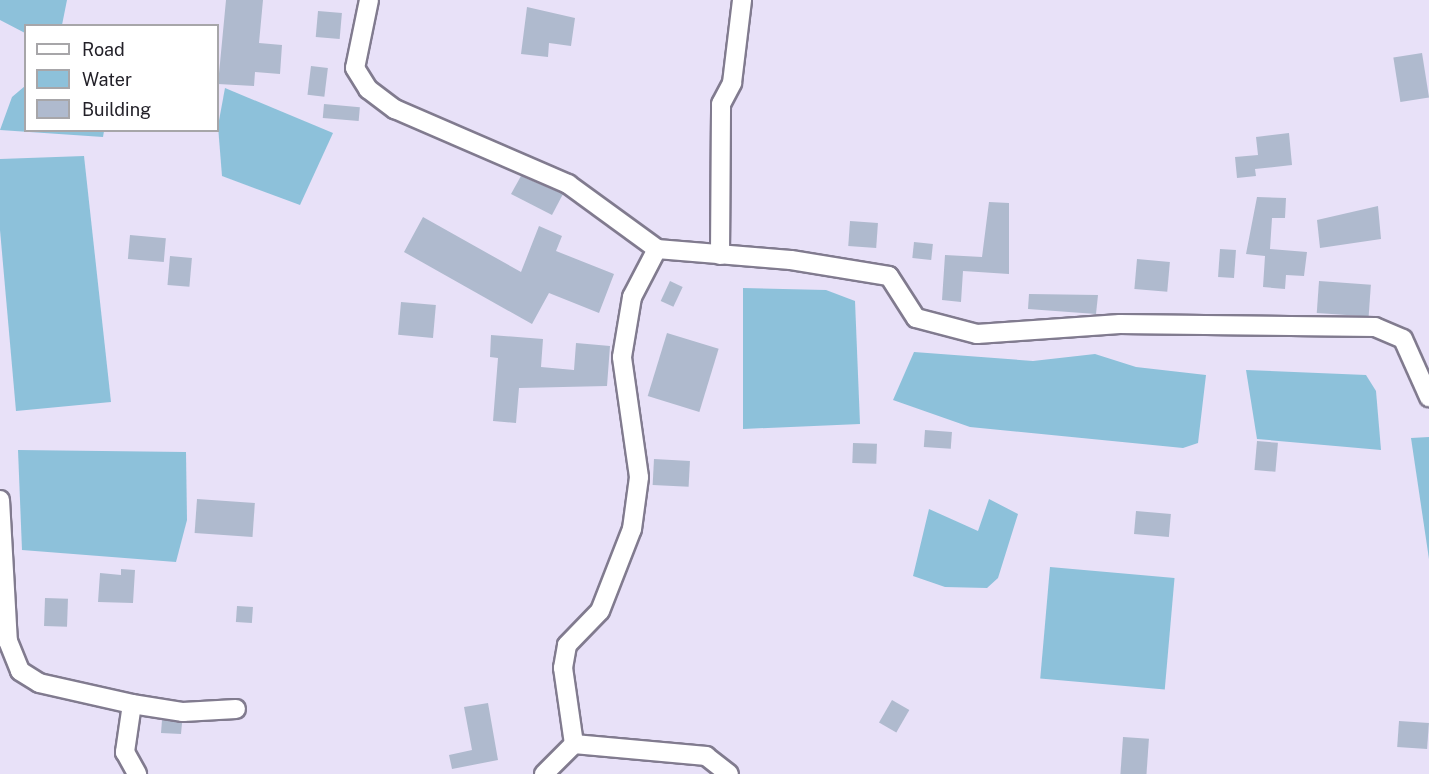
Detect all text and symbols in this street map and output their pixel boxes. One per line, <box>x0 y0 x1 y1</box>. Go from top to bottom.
legend <box>24 24 219 132</box>
text: Road <box>82 39 125 60</box>
text: Water <box>82 69 132 90</box>
text: Building <box>82 99 151 120</box>

